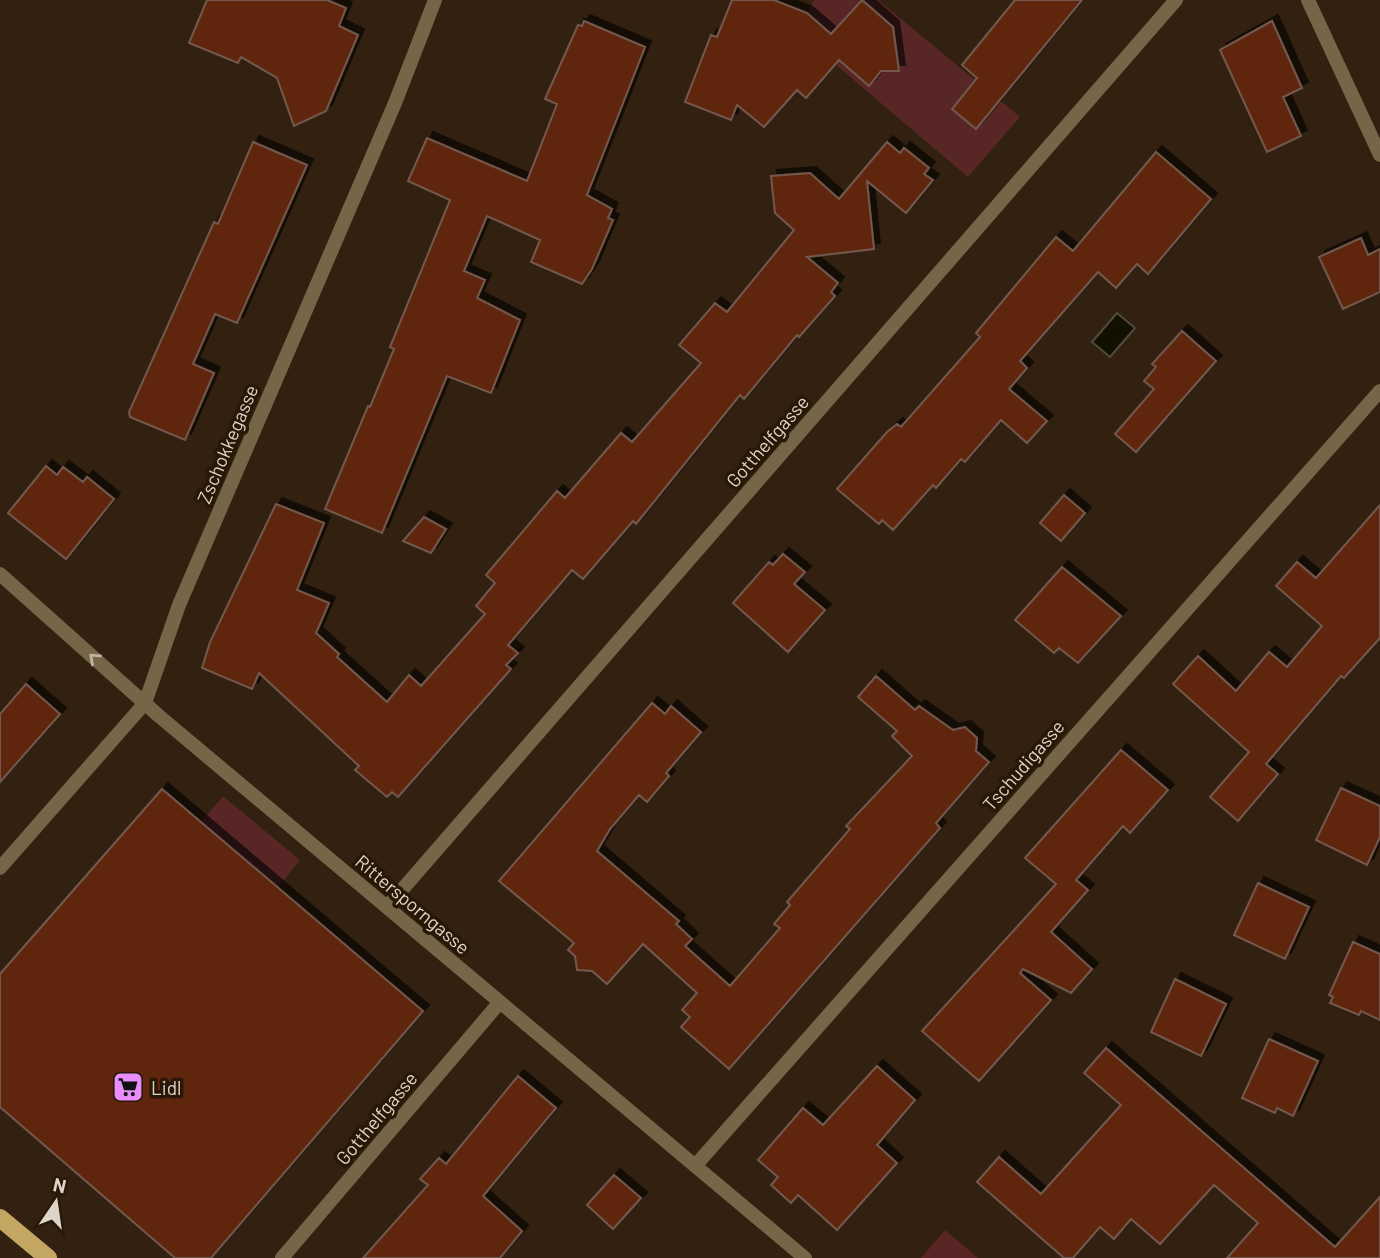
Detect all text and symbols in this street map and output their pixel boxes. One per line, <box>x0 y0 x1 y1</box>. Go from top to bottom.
street label: Zschokkegasse <box>192 381 262 507</box>
street label: Gotthelfgasse <box>721 390 813 492</box>
one-way arrow <box>89 654 102 666</box>
street label: Tschudigasse <box>977 715 1069 815</box>
street label: Rittersporngasse <box>351 850 475 958</box>
street label: Gotthelfgasse <box>330 1067 422 1169</box>
supermarket icon: Lidl <box>111 1070 145 1104</box>
place label: Lidl <box>151 1076 181 1099</box>
north arrow <box>21 1167 91 1237</box>
text: N <box>51 1172 69 1198</box>

